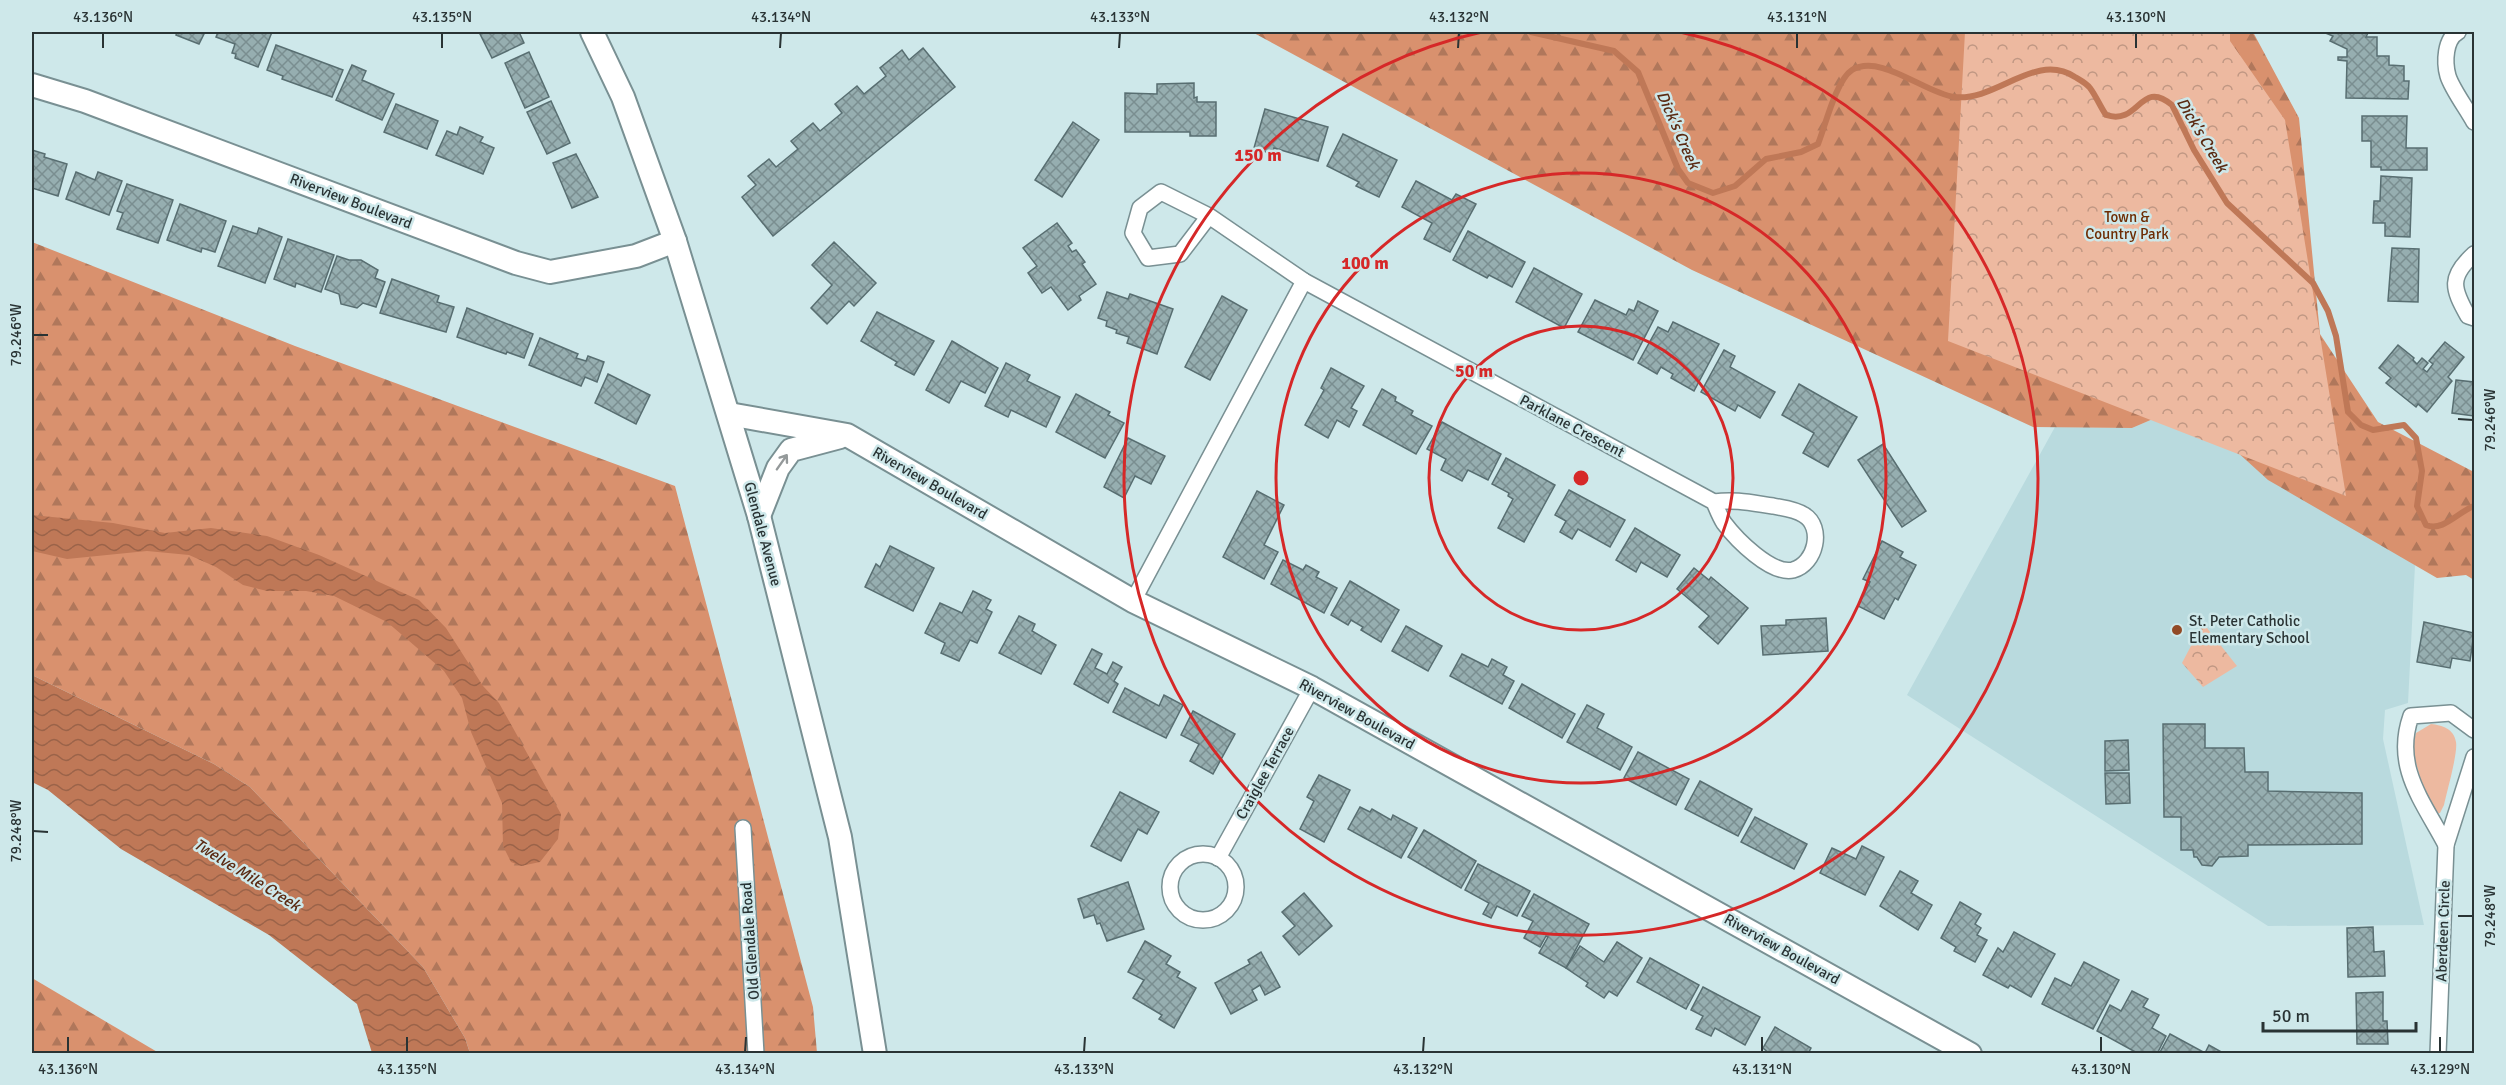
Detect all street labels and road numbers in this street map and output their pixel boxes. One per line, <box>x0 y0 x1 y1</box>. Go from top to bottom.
street label: Riverview Boulevard <box>287 169 415 233</box>
street label: Parklane Crescent <box>1517 391 1627 461</box>
street label: Riverview Boulevard <box>869 443 991 523</box>
street label: Glendale Avenue <box>740 480 786 588</box>
street label: Riverview Boulevard <box>1296 675 1418 753</box>
street label: Craiglee Terrace <box>1232 723 1298 823</box>
street label: Aberdeen Circle <box>2432 880 2454 982</box>
street label: Old Glendale Road <box>737 882 763 1000</box>
street label: Riverview Boulevard <box>1721 910 1843 988</box>

